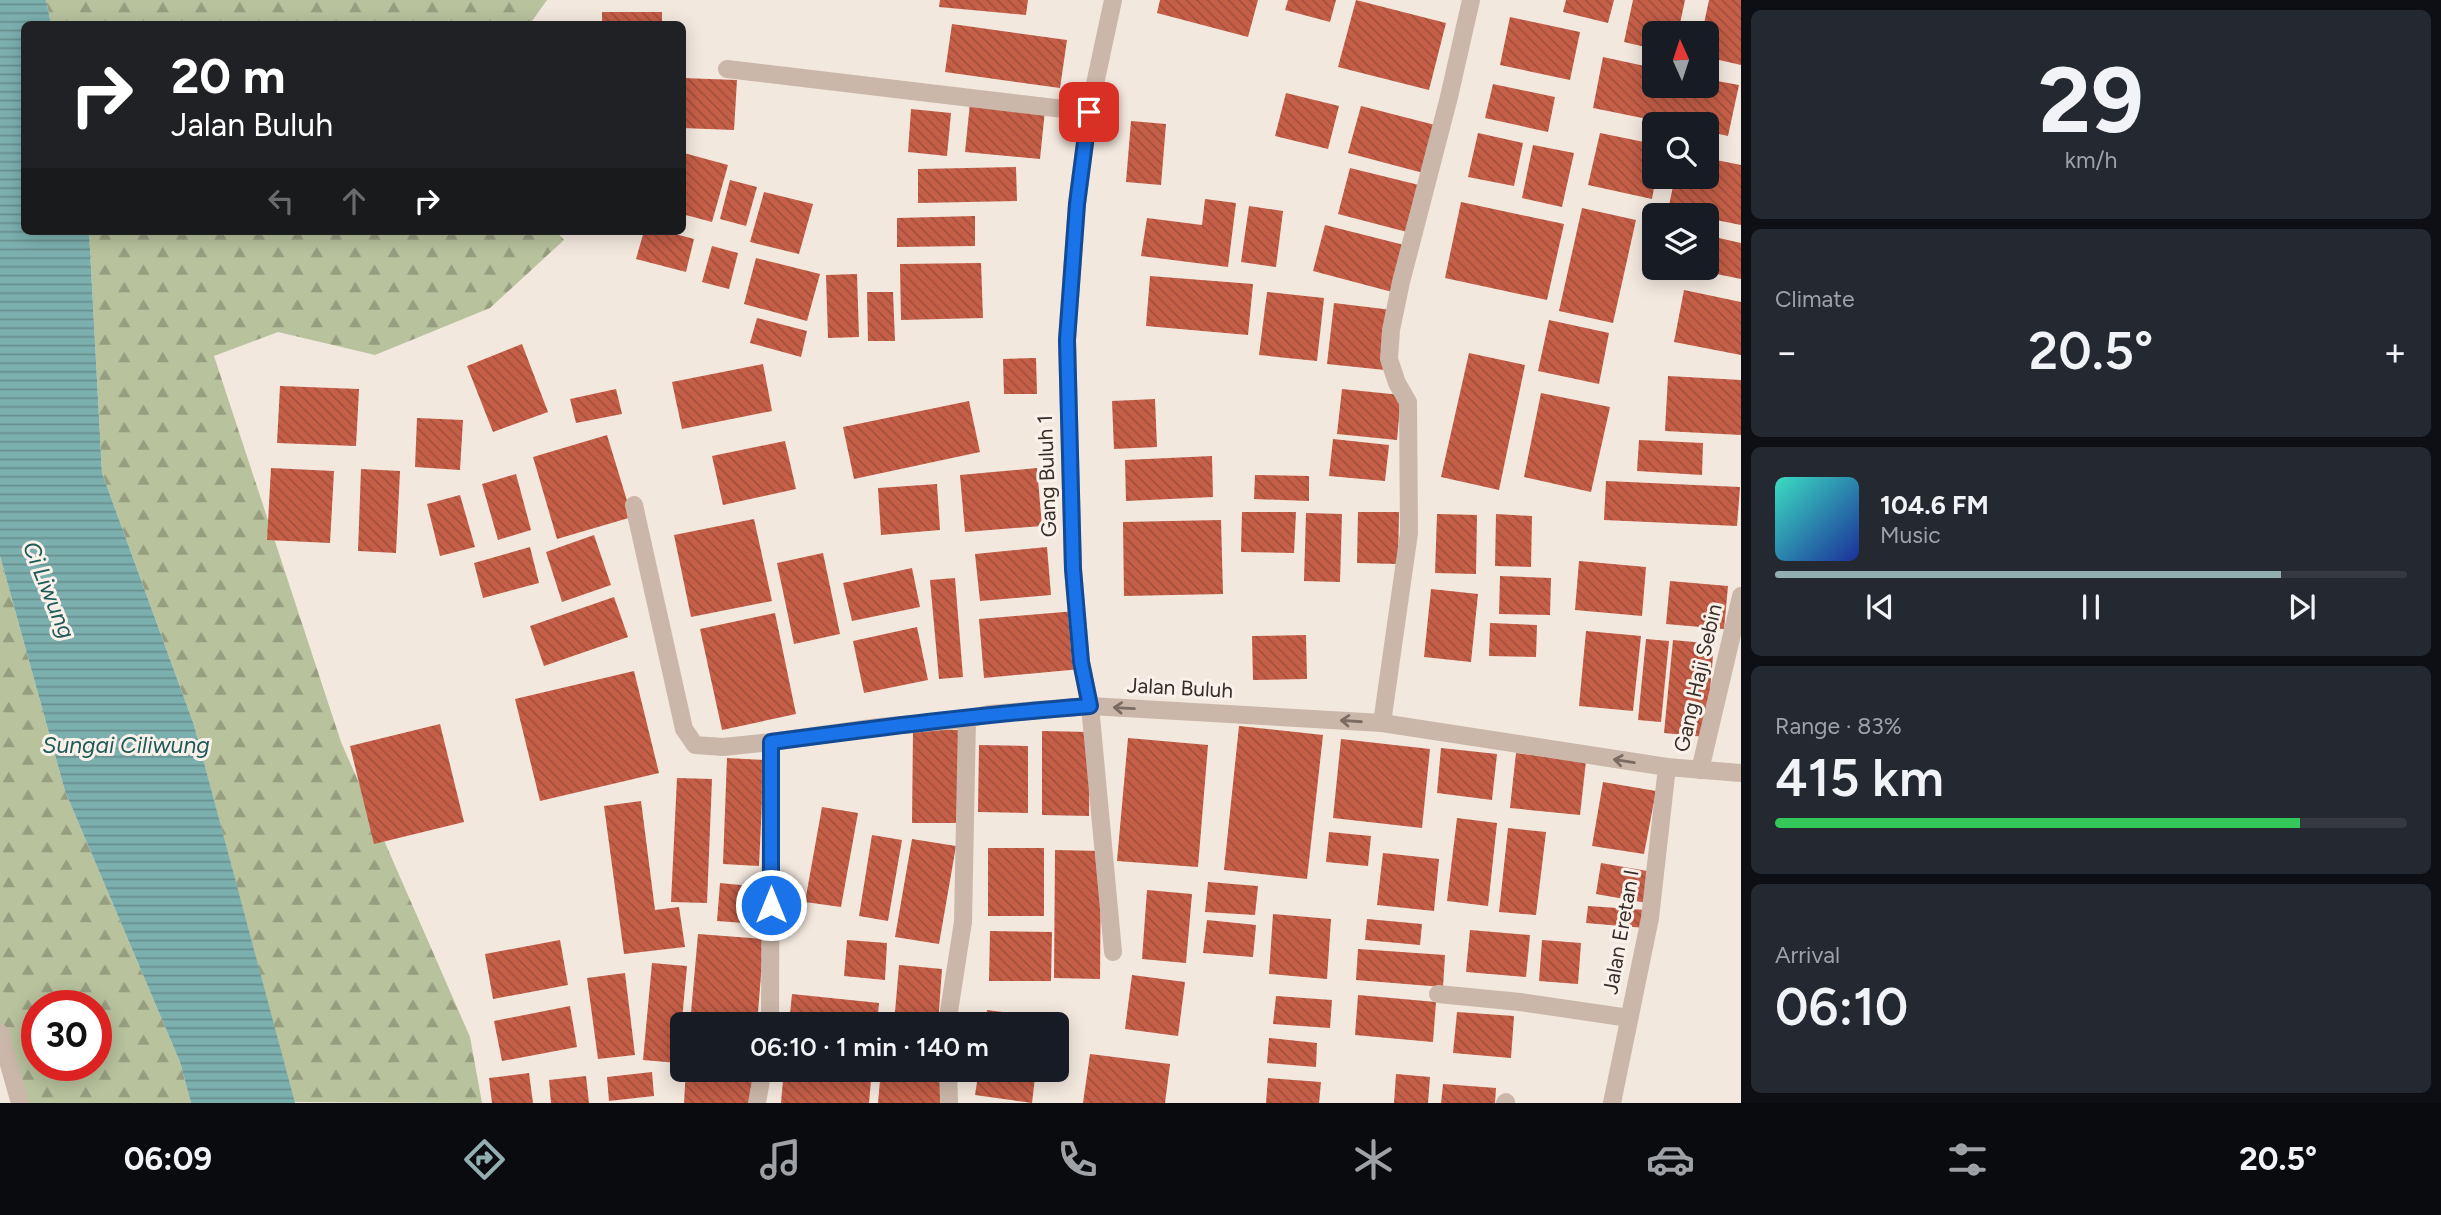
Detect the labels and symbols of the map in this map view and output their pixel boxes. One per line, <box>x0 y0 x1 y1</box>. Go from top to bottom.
north arrow <box>1642 21 1718 98</box>
pin <box>1059 82 1119 142</box>
street label: Gang Buluh 1 <box>1032 414 1061 538</box>
water label: Ci Liwung <box>17 537 81 643</box>
street label: Gang Haji Sebin <box>1668 601 1727 754</box>
street label: Jalan Buluh <box>1126 672 1234 703</box>
one-way arrow <box>1113 701 1136 714</box>
one-way arrow <box>1340 714 1363 727</box>
water label: Sungai Ciliwung <box>42 731 210 759</box>
one-way arrow <box>1614 754 1636 767</box>
position arrow <box>734 868 808 942</box>
street label: Jalan Eretan I <box>1597 868 1644 996</box>
speed limit sign: 30 <box>21 990 112 1081</box>

